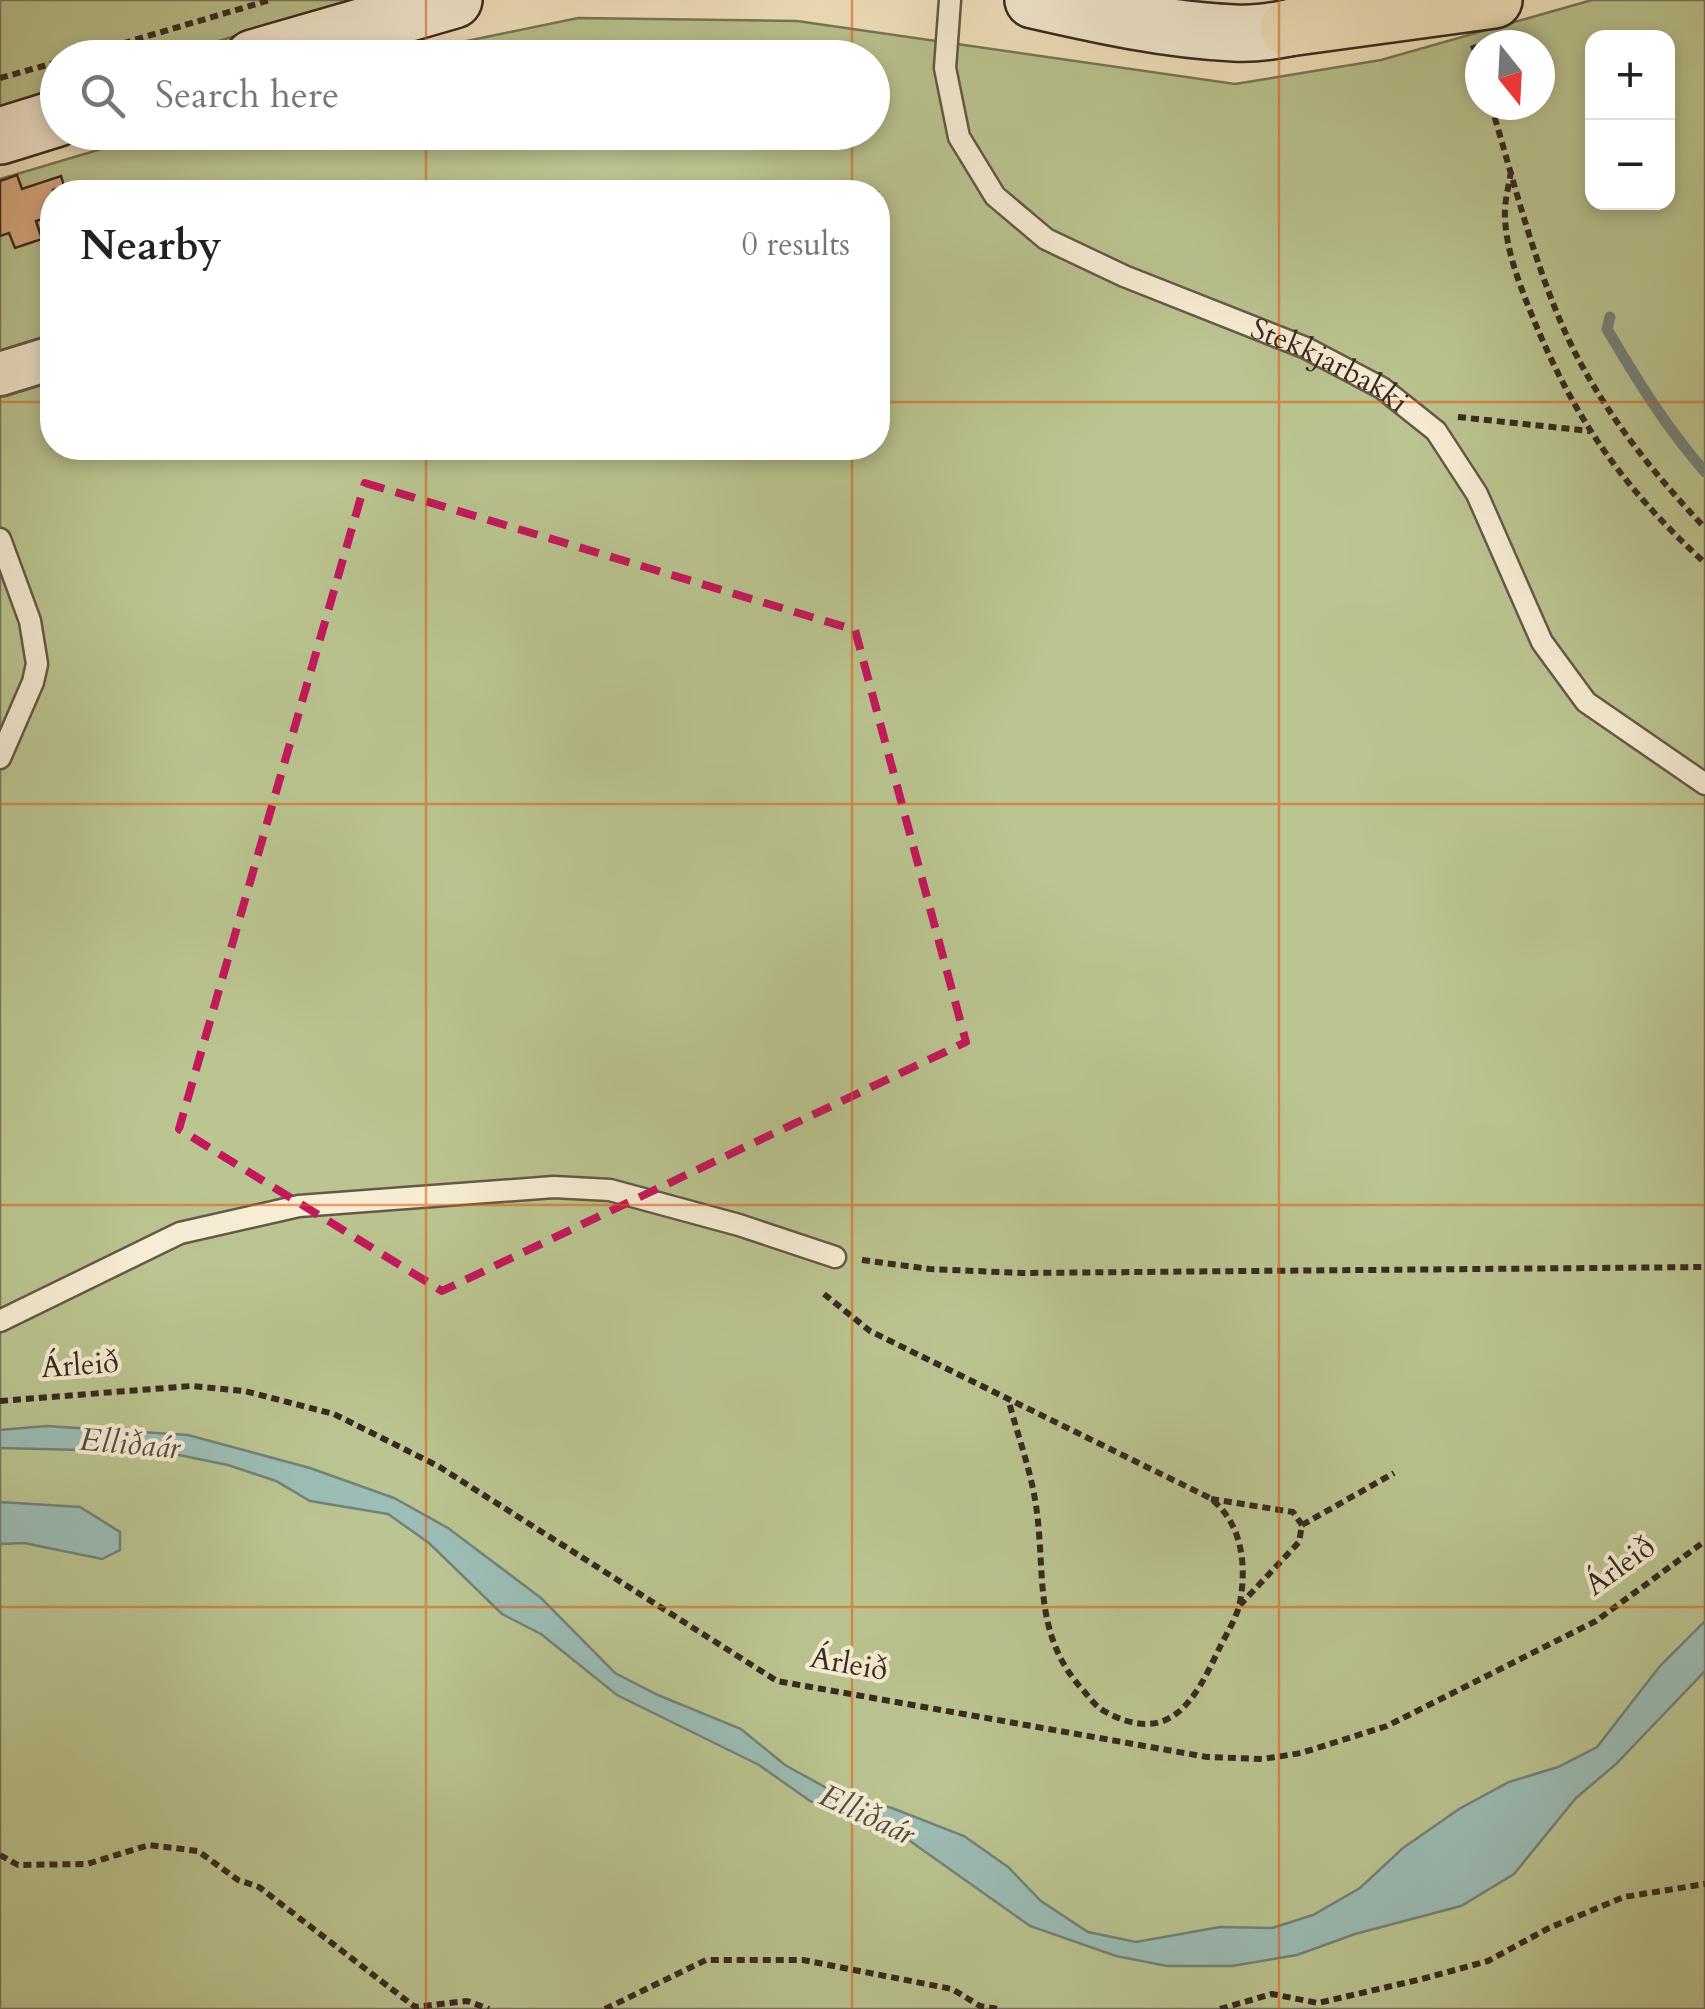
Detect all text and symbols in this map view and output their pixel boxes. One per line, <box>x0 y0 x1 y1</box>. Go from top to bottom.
north arrow <box>1465 30 1555 120</box>
map controls <box>1585 30 1675 210</box>
button: + <box>1585 30 1675 120</box>
search box <box>40 40 890 150</box>
icon: search <box>75 68 130 123</box>
text: Search here <box>155 69 339 121</box>
button: − <box>1585 120 1675 210</box>
text: Nearby <box>80 217 222 274</box>
text: 0 results <box>742 223 850 267</box>
street label: Stekkjarbakki <box>1245 308 1417 422</box>
street label: Árleið <box>40 1342 120 1388</box>
water label: Elliðaár <box>78 1418 184 1470</box>
street label: Árleið <box>1576 1527 1664 1605</box>
street label: Árleið <box>807 1637 891 1691</box>
water label: Elliðaár <box>812 1774 923 1857</box>

